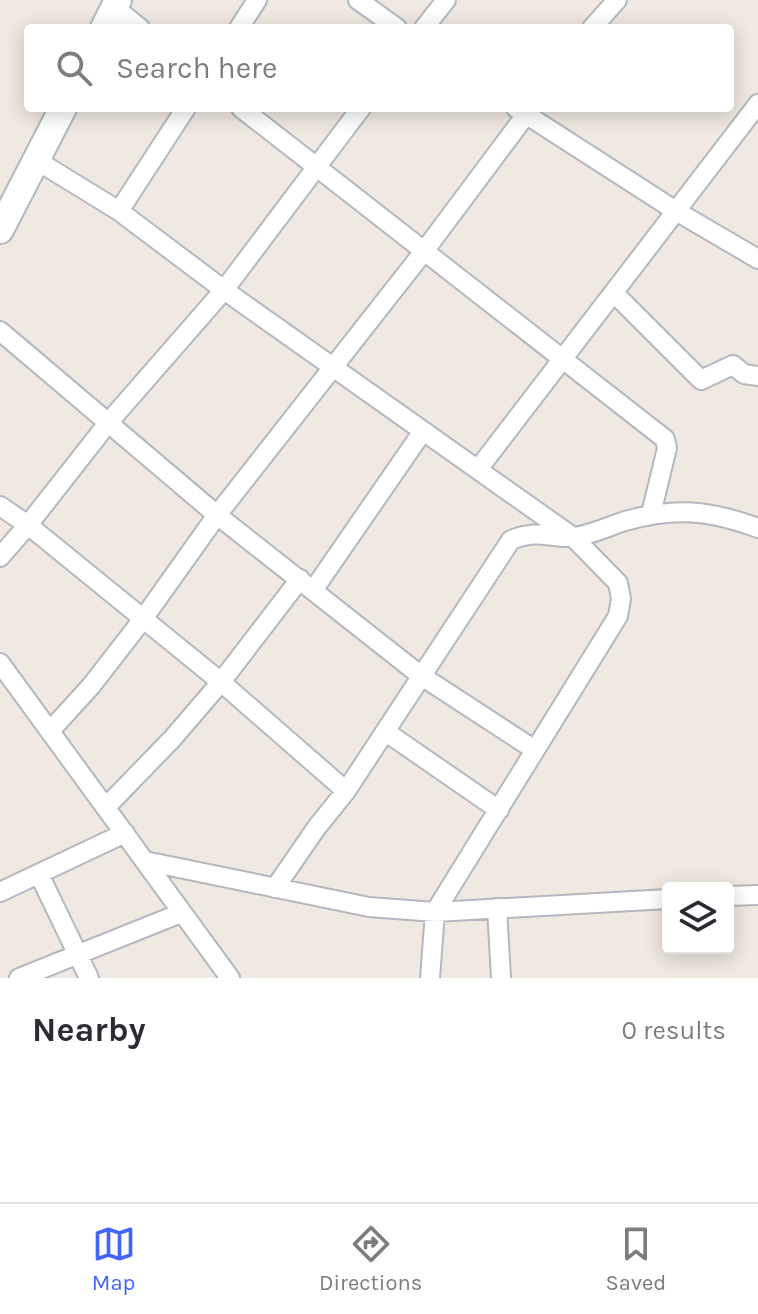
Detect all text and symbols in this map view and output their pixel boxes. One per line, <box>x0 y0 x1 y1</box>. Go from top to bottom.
search box <box>24 24 734 112</box>
icon: search <box>52 46 96 90</box>
text: Search here <box>116 50 277 86</box>
map controls <box>662 882 734 954</box>
button: layers <box>662 882 734 954</box>
text: Nearby <box>32 1010 146 1050</box>
text: 0 results <box>622 1015 726 1046</box>
tab: Map <box>92 1222 136 1296</box>
tab: Directions <box>319 1222 422 1296</box>
tab: Saved <box>606 1222 666 1296</box>

